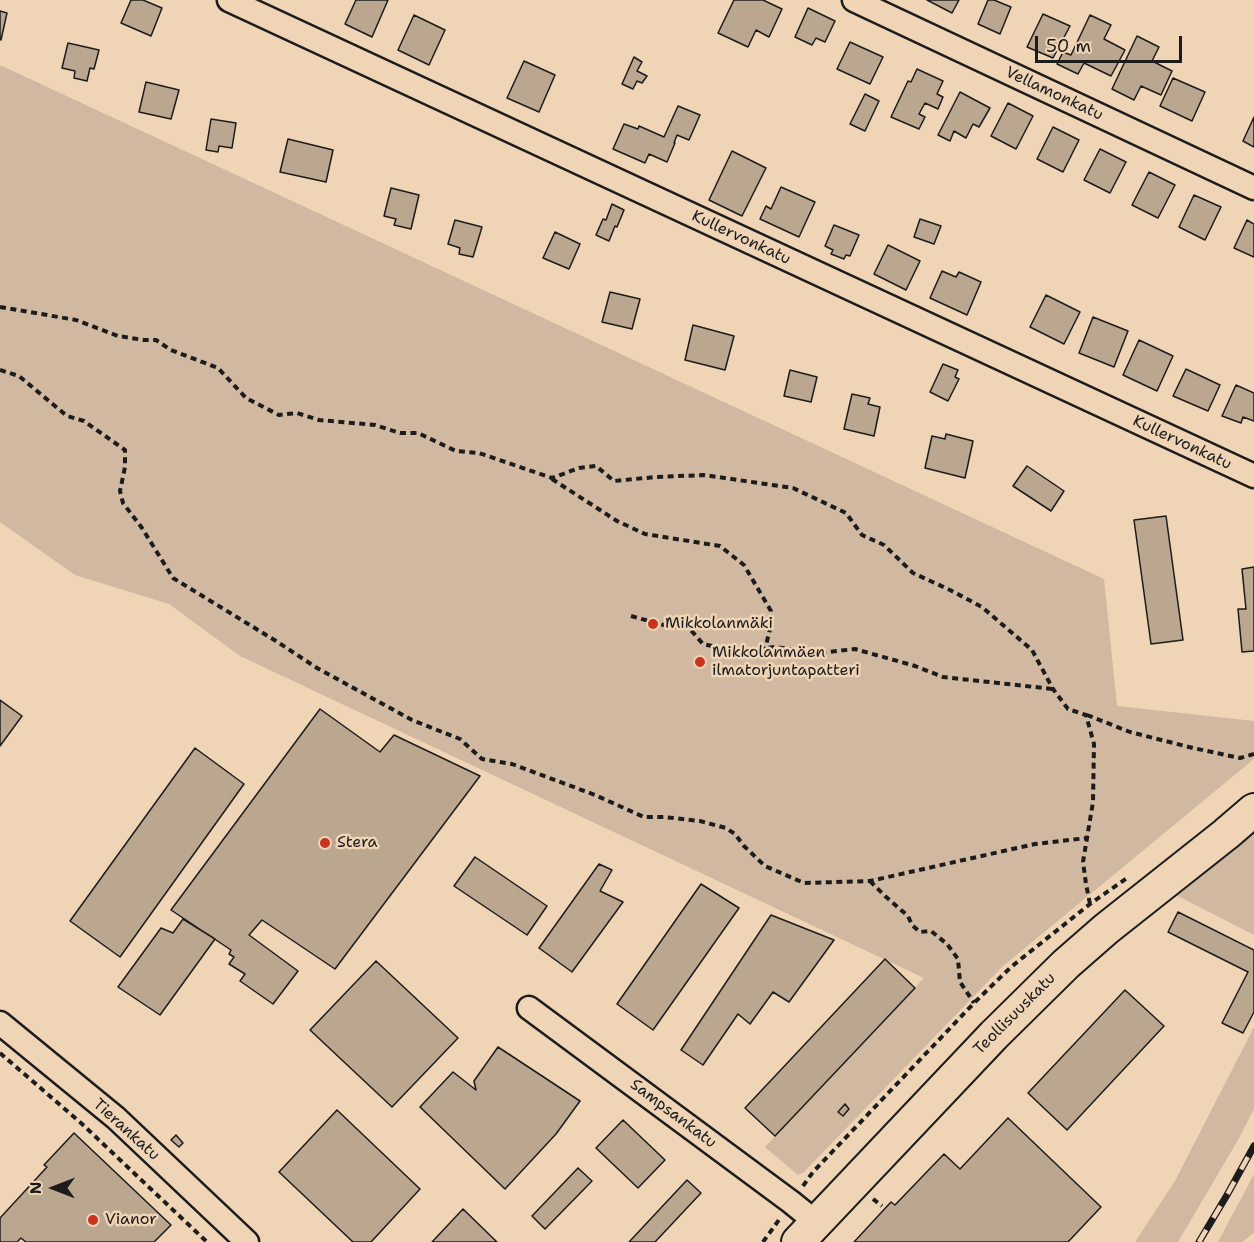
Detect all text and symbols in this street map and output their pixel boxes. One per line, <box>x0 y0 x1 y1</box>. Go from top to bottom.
scale bar <box>1038 24 1185 62</box>
text: 50 m <box>1046 34 1091 58</box>
street label: Vellamonkatu <box>1002 63 1106 125</box>
street label: Kullervonkatu <box>689 207 793 269</box>
street label: Kullervonkatu <box>1130 412 1234 474</box>
place label: Mikkolanmäki <box>665 614 773 634</box>
marker: Mikkolanmäki <box>646 617 660 631</box>
place label: Mikkolanmäen ilmatorjuntapatteri <box>712 643 860 681</box>
marker: Mikkolanmäen ilmatorjuntapatteri <box>693 655 707 669</box>
place label: Stera <box>337 833 378 853</box>
marker: Stera <box>318 836 332 850</box>
street label: Teollisuuskatu <box>970 969 1060 1059</box>
street label: Sampsankatu <box>626 1075 720 1153</box>
street label: Tierankatu <box>89 1095 163 1165</box>
north arrow <box>24 1158 84 1218</box>
text: N <box>25 1182 46 1194</box>
place label: Vianor <box>105 1210 157 1230</box>
marker: Vianor <box>86 1213 100 1227</box>

